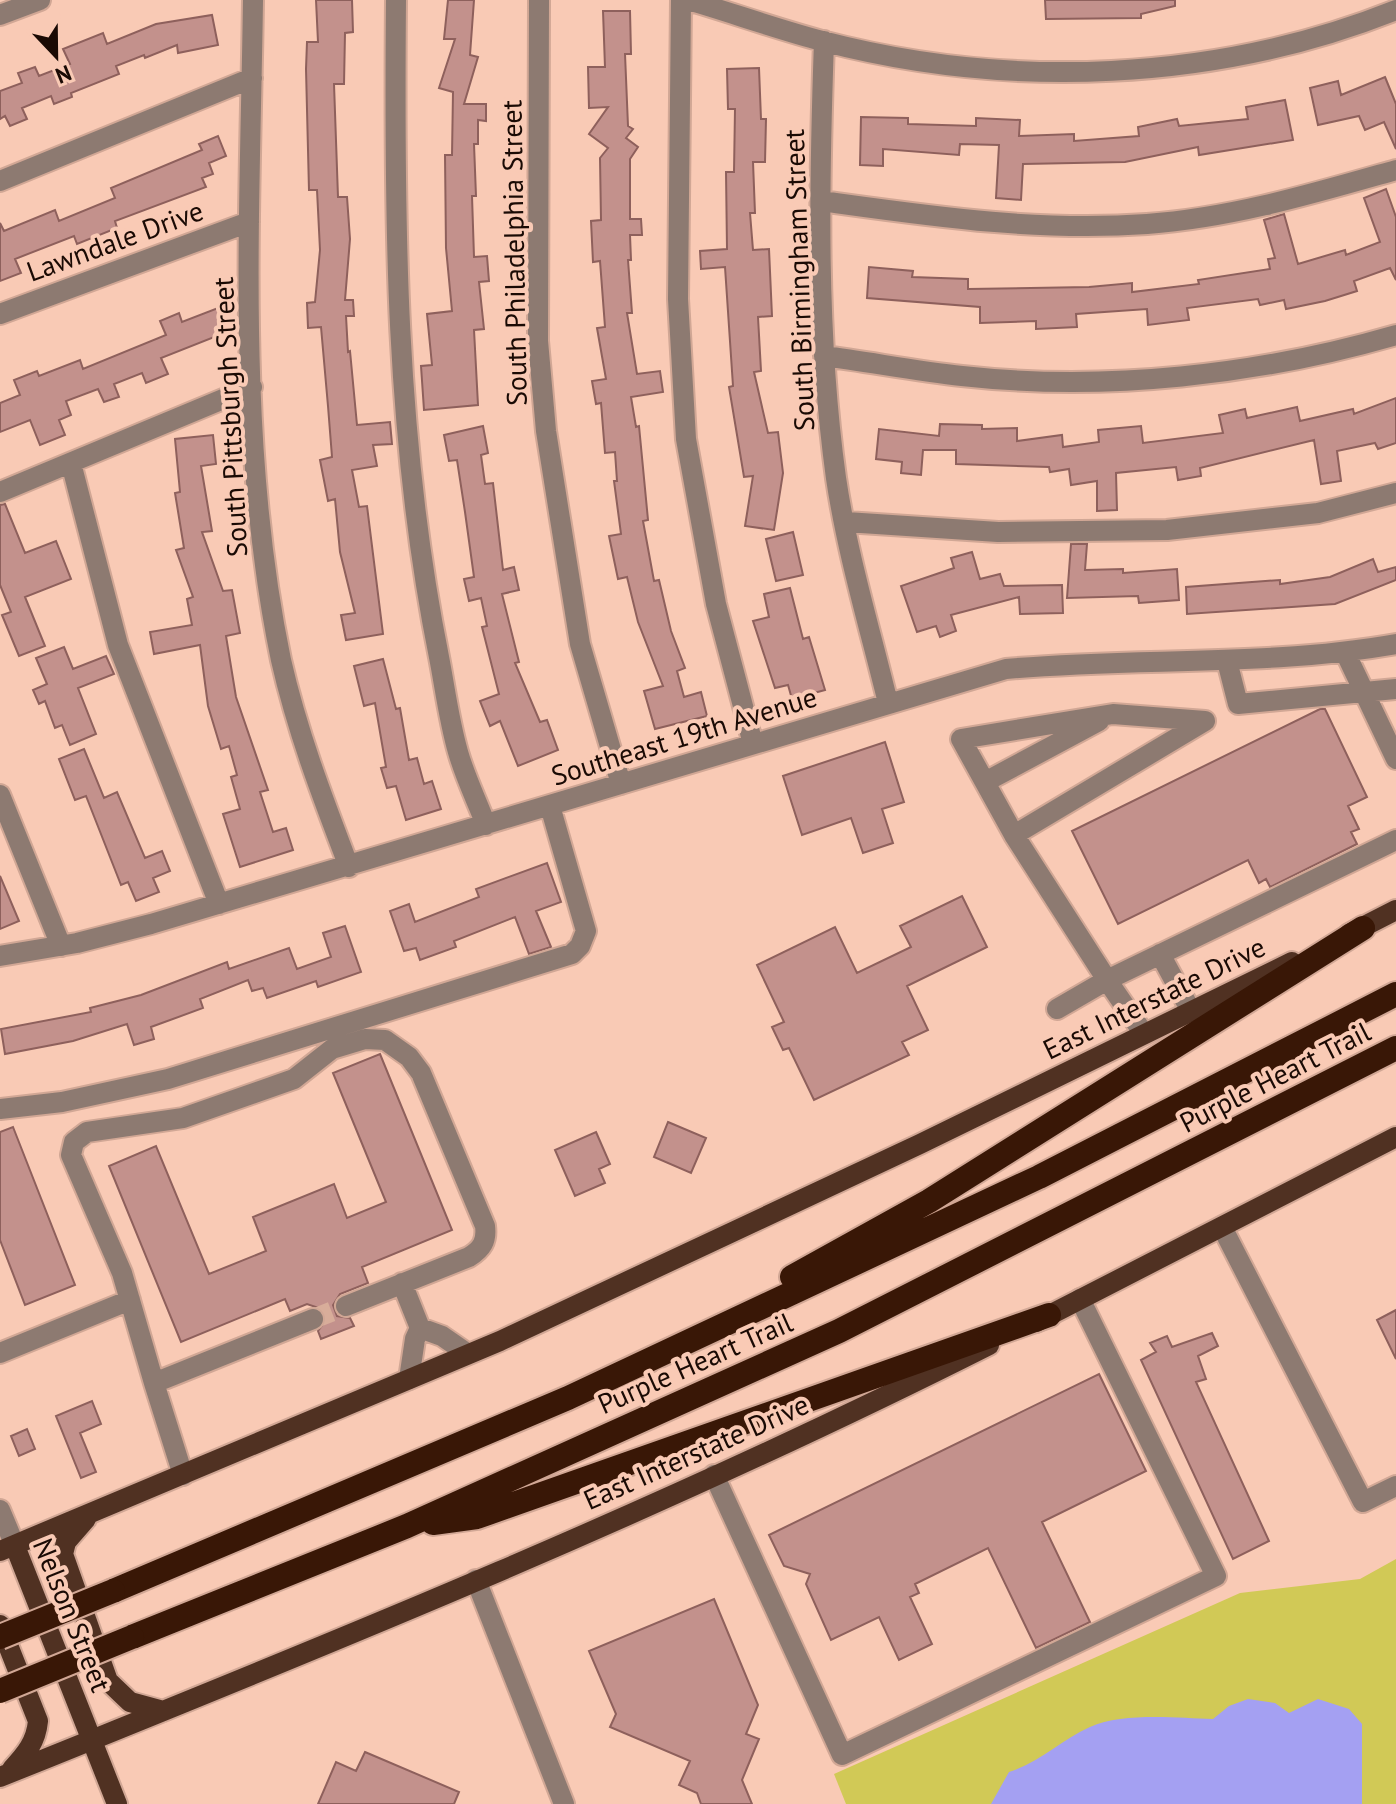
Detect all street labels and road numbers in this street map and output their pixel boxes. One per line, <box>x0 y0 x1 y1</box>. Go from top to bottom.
street label: South Philadelphia Street <box>492 99 535 406</box>
street label: South Birmingham Street <box>775 128 822 432</box>
street label: Lawndale Drive <box>21 191 208 290</box>
street label: South Pittsburgh Street <box>204 276 255 558</box>
street label: Southeast 19th Avenue <box>546 677 821 794</box>
street label: East Interstate Drive <box>1037 928 1271 1067</box>
street label: Purple Heart Trail <box>1173 1013 1376 1141</box>
street label: Purple Heart Trail <box>592 1303 798 1422</box>
street label: East Interstate Drive <box>577 1385 814 1518</box>
street label: Nelson Street <box>25 1533 120 1697</box>

